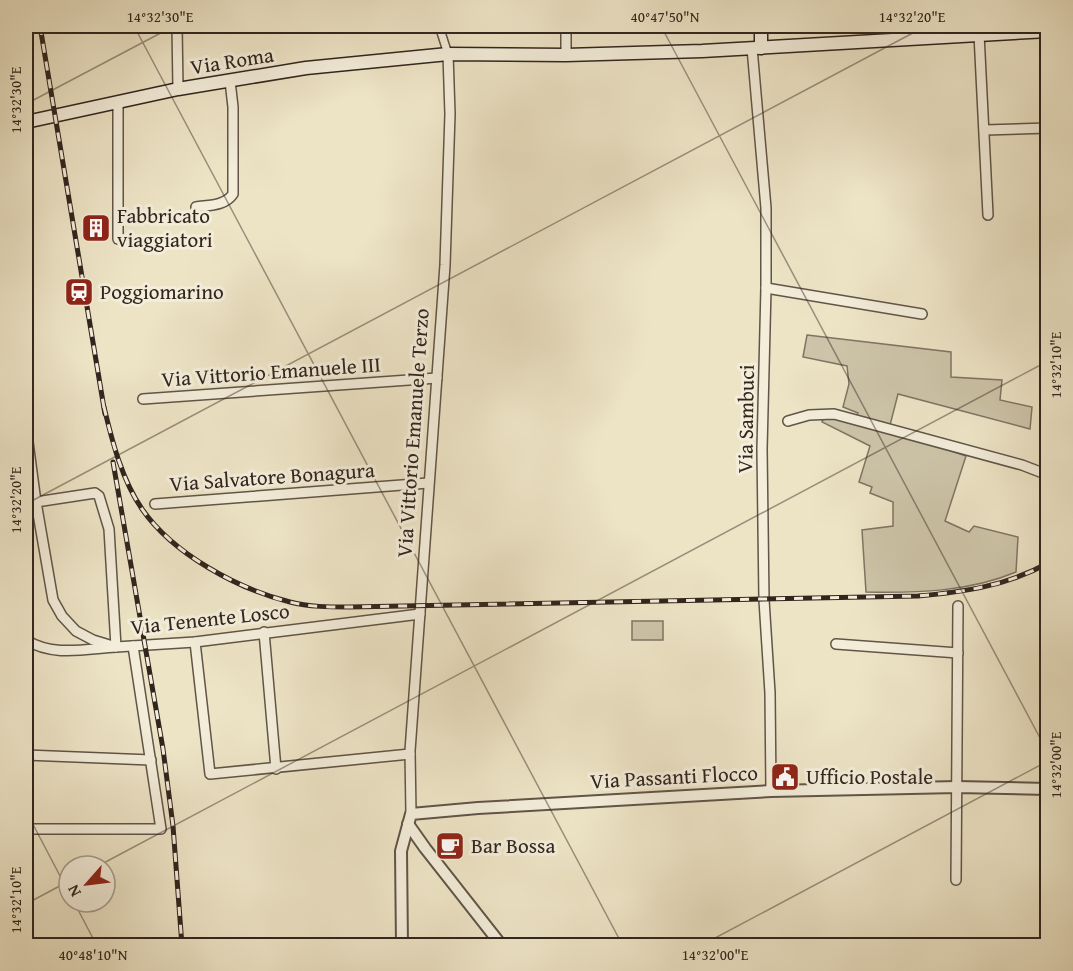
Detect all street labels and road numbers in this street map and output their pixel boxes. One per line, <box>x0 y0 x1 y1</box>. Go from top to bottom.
street label: Via Roma <box>188 39 276 82</box>
street label: Via Vittorio Emanuele Terzo <box>388 307 437 559</box>
street label: Via Vittorio Emanuele III <box>160 348 382 395</box>
street label: Via Sambuci <box>729 364 762 474</box>
street label: Via Salvatore Bonagura <box>168 454 376 499</box>
street label: Via Tenente Losco <box>129 595 291 642</box>
street label: Via Passanti Flocco <box>589 757 759 796</box>

